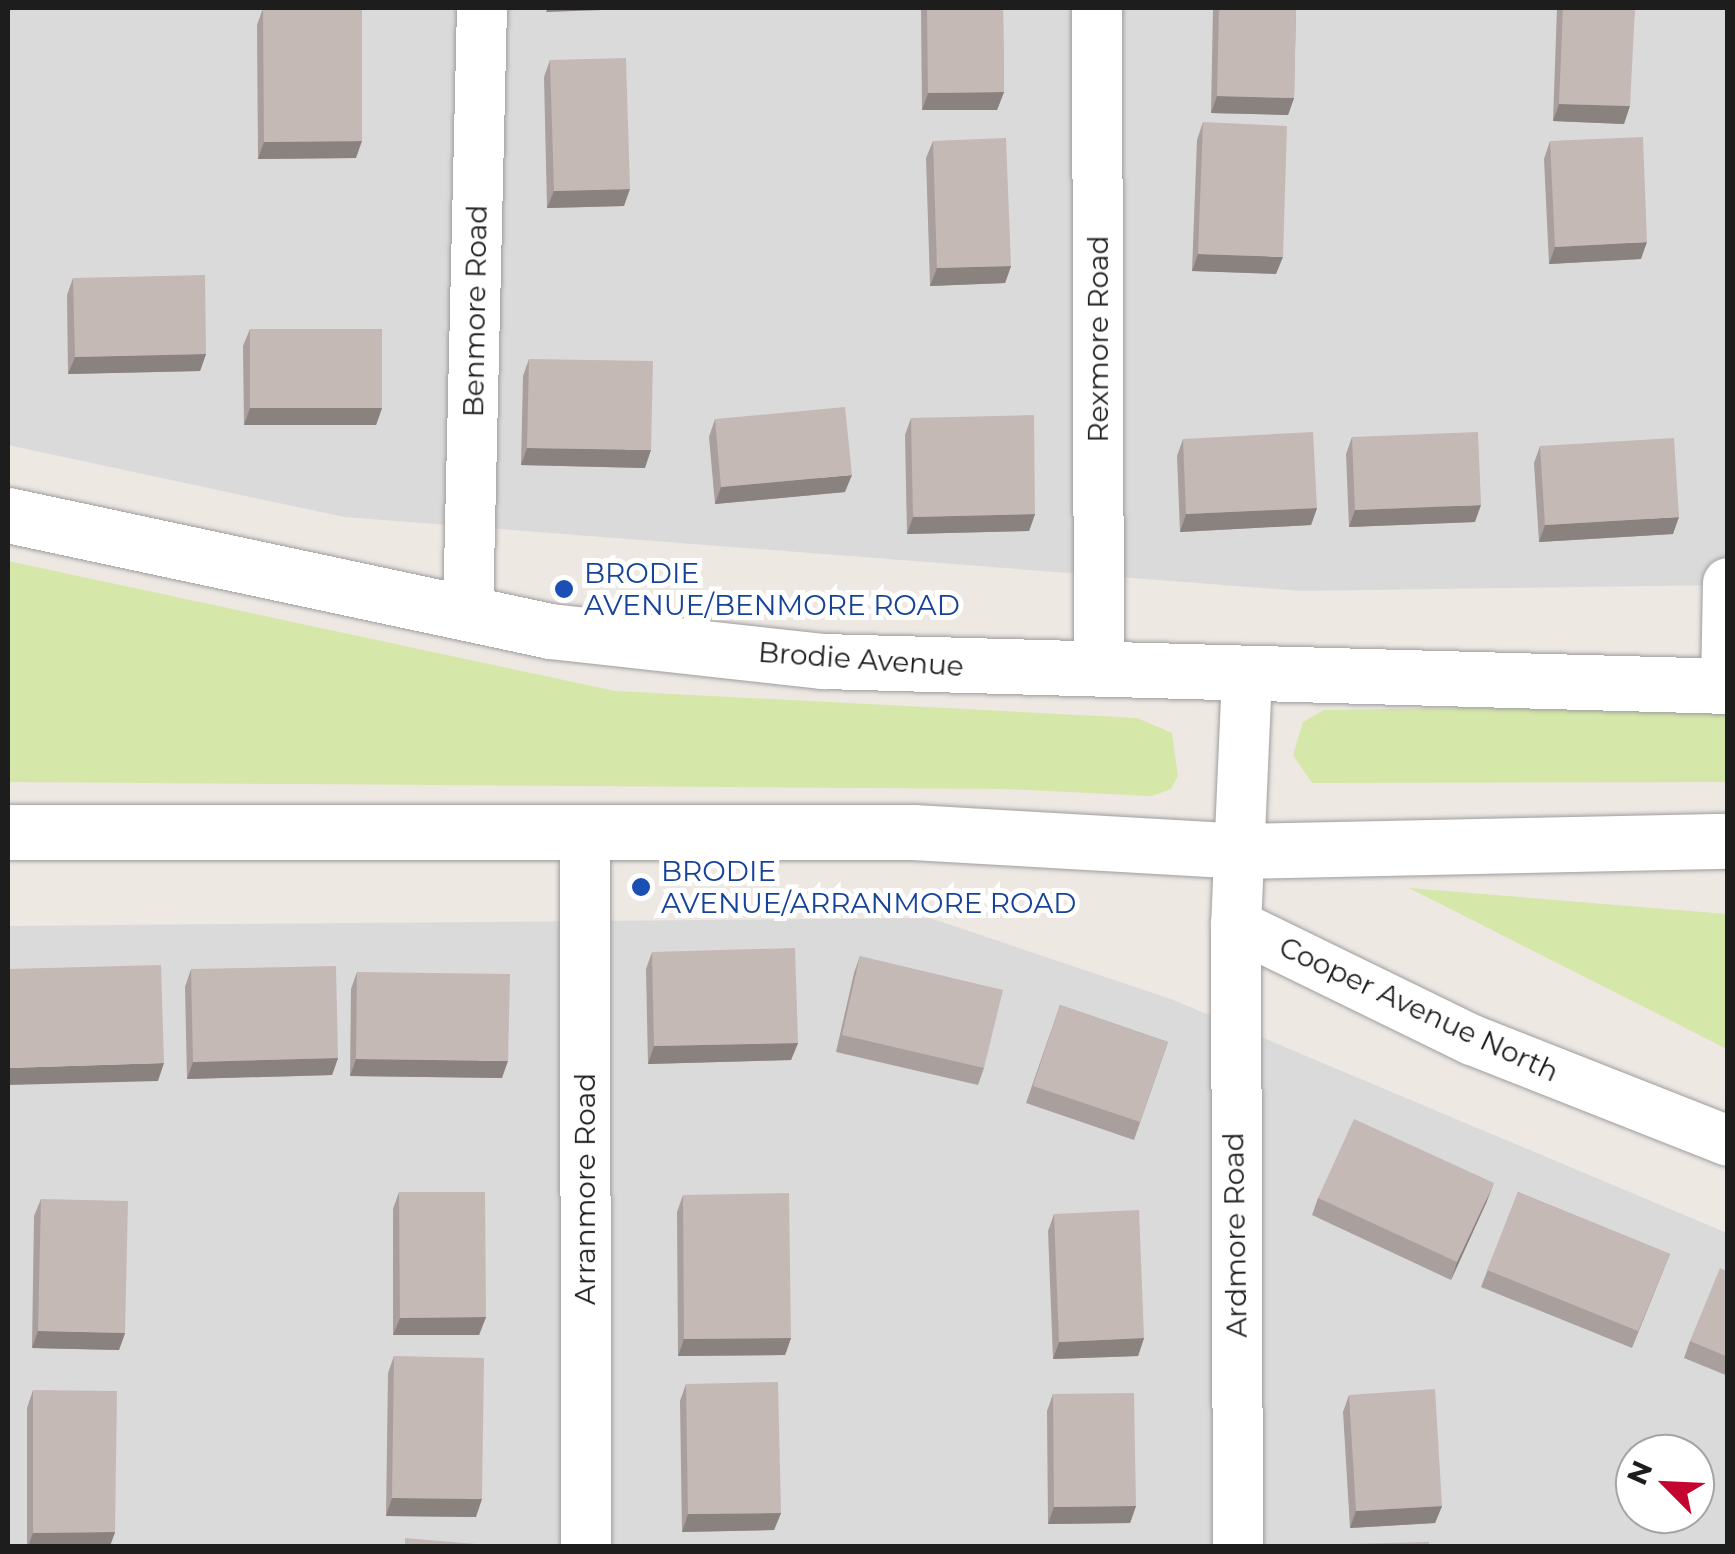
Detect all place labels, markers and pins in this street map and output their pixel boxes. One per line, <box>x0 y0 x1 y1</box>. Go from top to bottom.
place label: BRODIE AVENUE/BENMORE ROAD <box>584 556 960 622</box>
marker: BRODIE AVENUE/BENMORE ROAD <box>553 578 575 600</box>
place label: BRODIE AVENUE/ARRANMORE ROAD <box>661 854 1076 920</box>
marker: BRODIE AVENUE/ARRANMORE ROAD <box>630 876 652 898</box>

